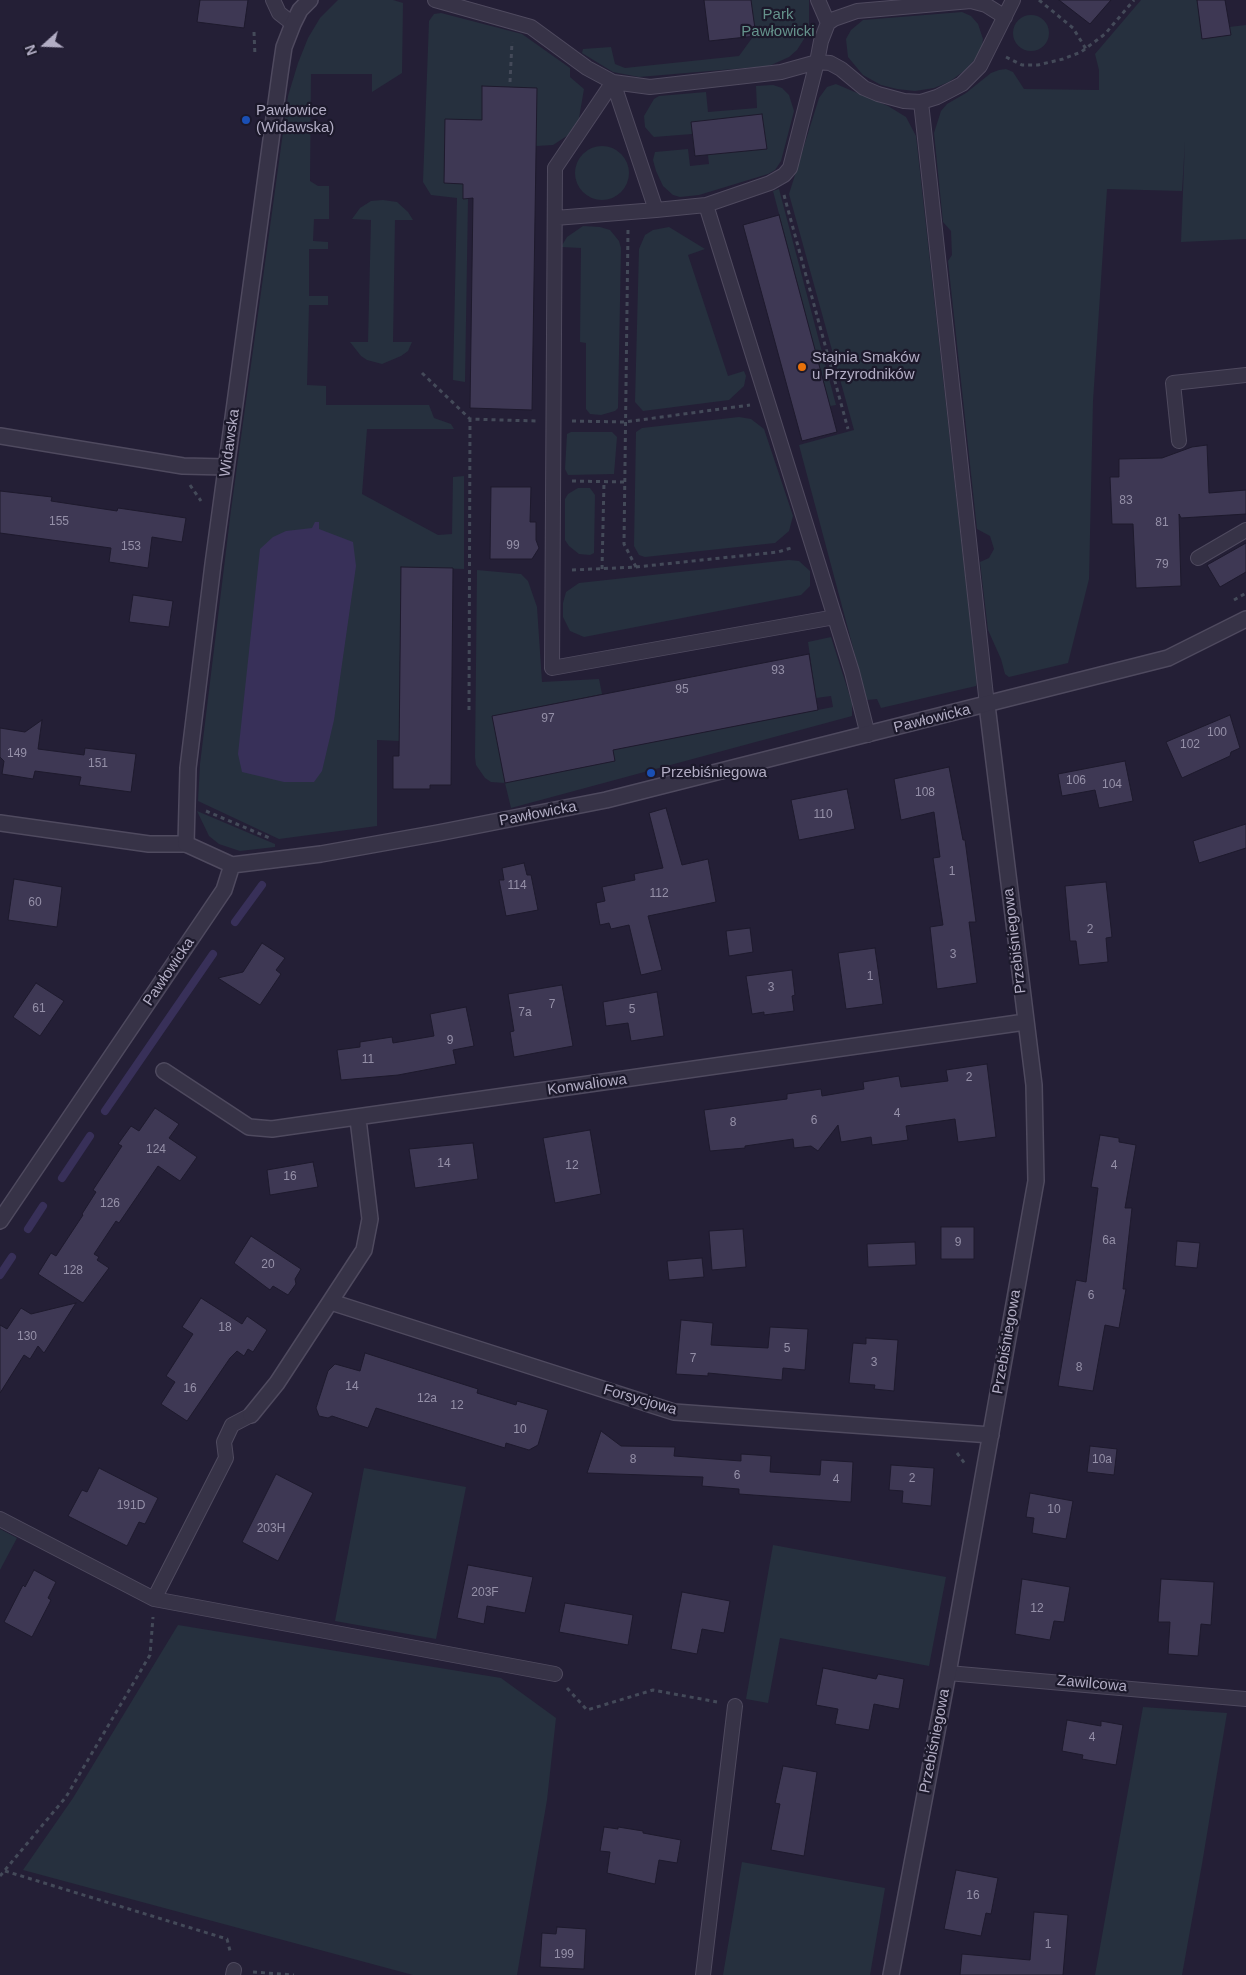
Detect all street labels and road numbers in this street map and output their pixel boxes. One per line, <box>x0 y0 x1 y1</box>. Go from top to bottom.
street label: Widawska <box>216 408 244 478</box>
street label: Pawłowicka <box>892 701 972 737</box>
street label: Pawłowicka <box>498 798 578 830</box>
street label: Przebiśniegowa <box>1000 887 1030 995</box>
street label: Pawłowicka <box>140 934 198 1010</box>
street label: Konwaliowa <box>546 1071 628 1099</box>
street label: Przebiśniegowa <box>989 1288 1025 1396</box>
street label: Forsycjowa <box>601 1381 679 1419</box>
street label: Zawilcowa <box>1056 1672 1128 1696</box>
street label: Przebiśniegowa <box>916 1687 954 1795</box>

